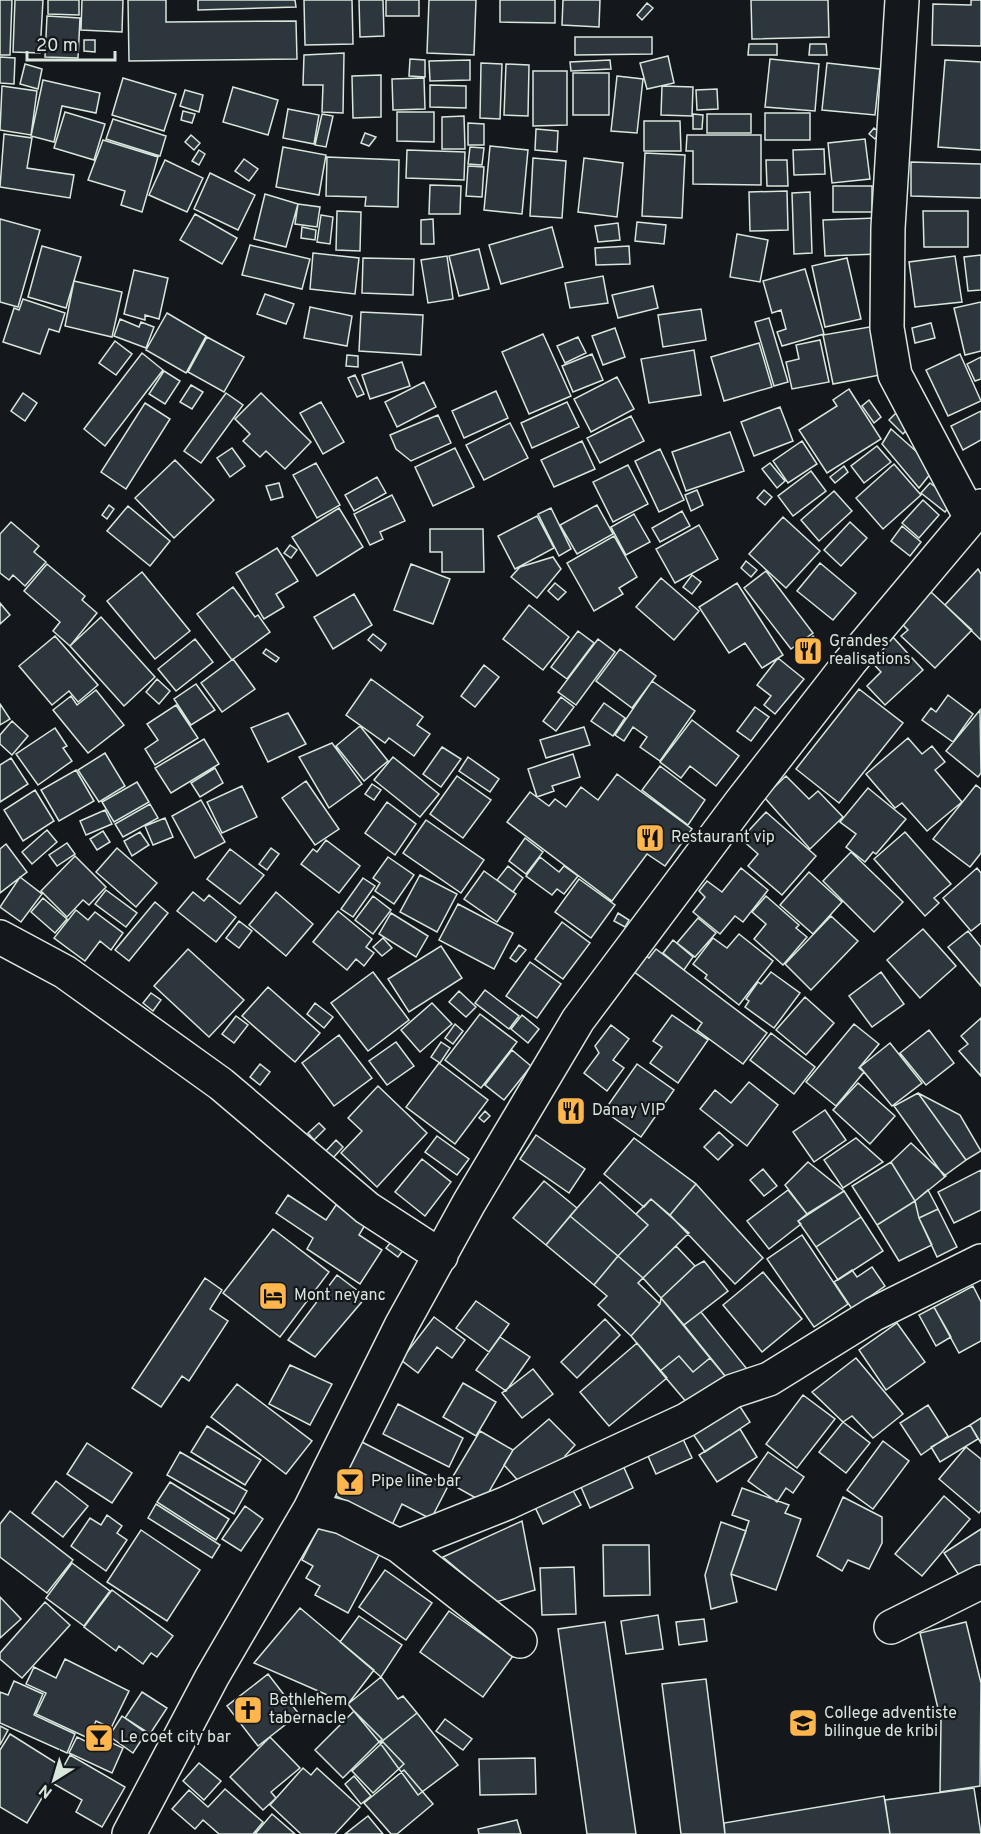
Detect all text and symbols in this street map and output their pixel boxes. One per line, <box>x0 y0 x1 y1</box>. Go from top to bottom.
scale bar <box>27 24 116 62</box>
text: 20 m <box>36 35 78 58</box>
place label: Grandes realisations <box>829 632 911 670</box>
restaurant icon: Grandes realisations <box>792 635 824 667</box>
restaurant icon: Restaurant vip <box>634 822 666 854</box>
place label: Restaurant vip <box>671 828 775 848</box>
restaurant icon: Danay VIP <box>555 1095 587 1127</box>
place label: Danay VIP <box>592 1101 665 1121</box>
hotel icon: Mont neyanc <box>257 1280 289 1312</box>
place label: Mont neyanc <box>294 1286 386 1306</box>
bar icon: Pipe line bar <box>334 1466 366 1498</box>
place label: Pipe line bar <box>371 1472 461 1492</box>
place label: Bethlehem tabernacle <box>269 1691 347 1729</box>
church icon: Bethlehem tabernacle <box>232 1694 264 1726</box>
place label: College adventiste bilingue de kribi <box>824 1704 957 1742</box>
school or university icon: College adventiste bilingue de kribi <box>787 1707 819 1739</box>
bar icon: Le coet city bar <box>83 1722 115 1754</box>
place label: Le coet city bar <box>120 1728 231 1748</box>
north arrow <box>24 1750 84 1810</box>
text: N <box>36 1779 57 1802</box>

